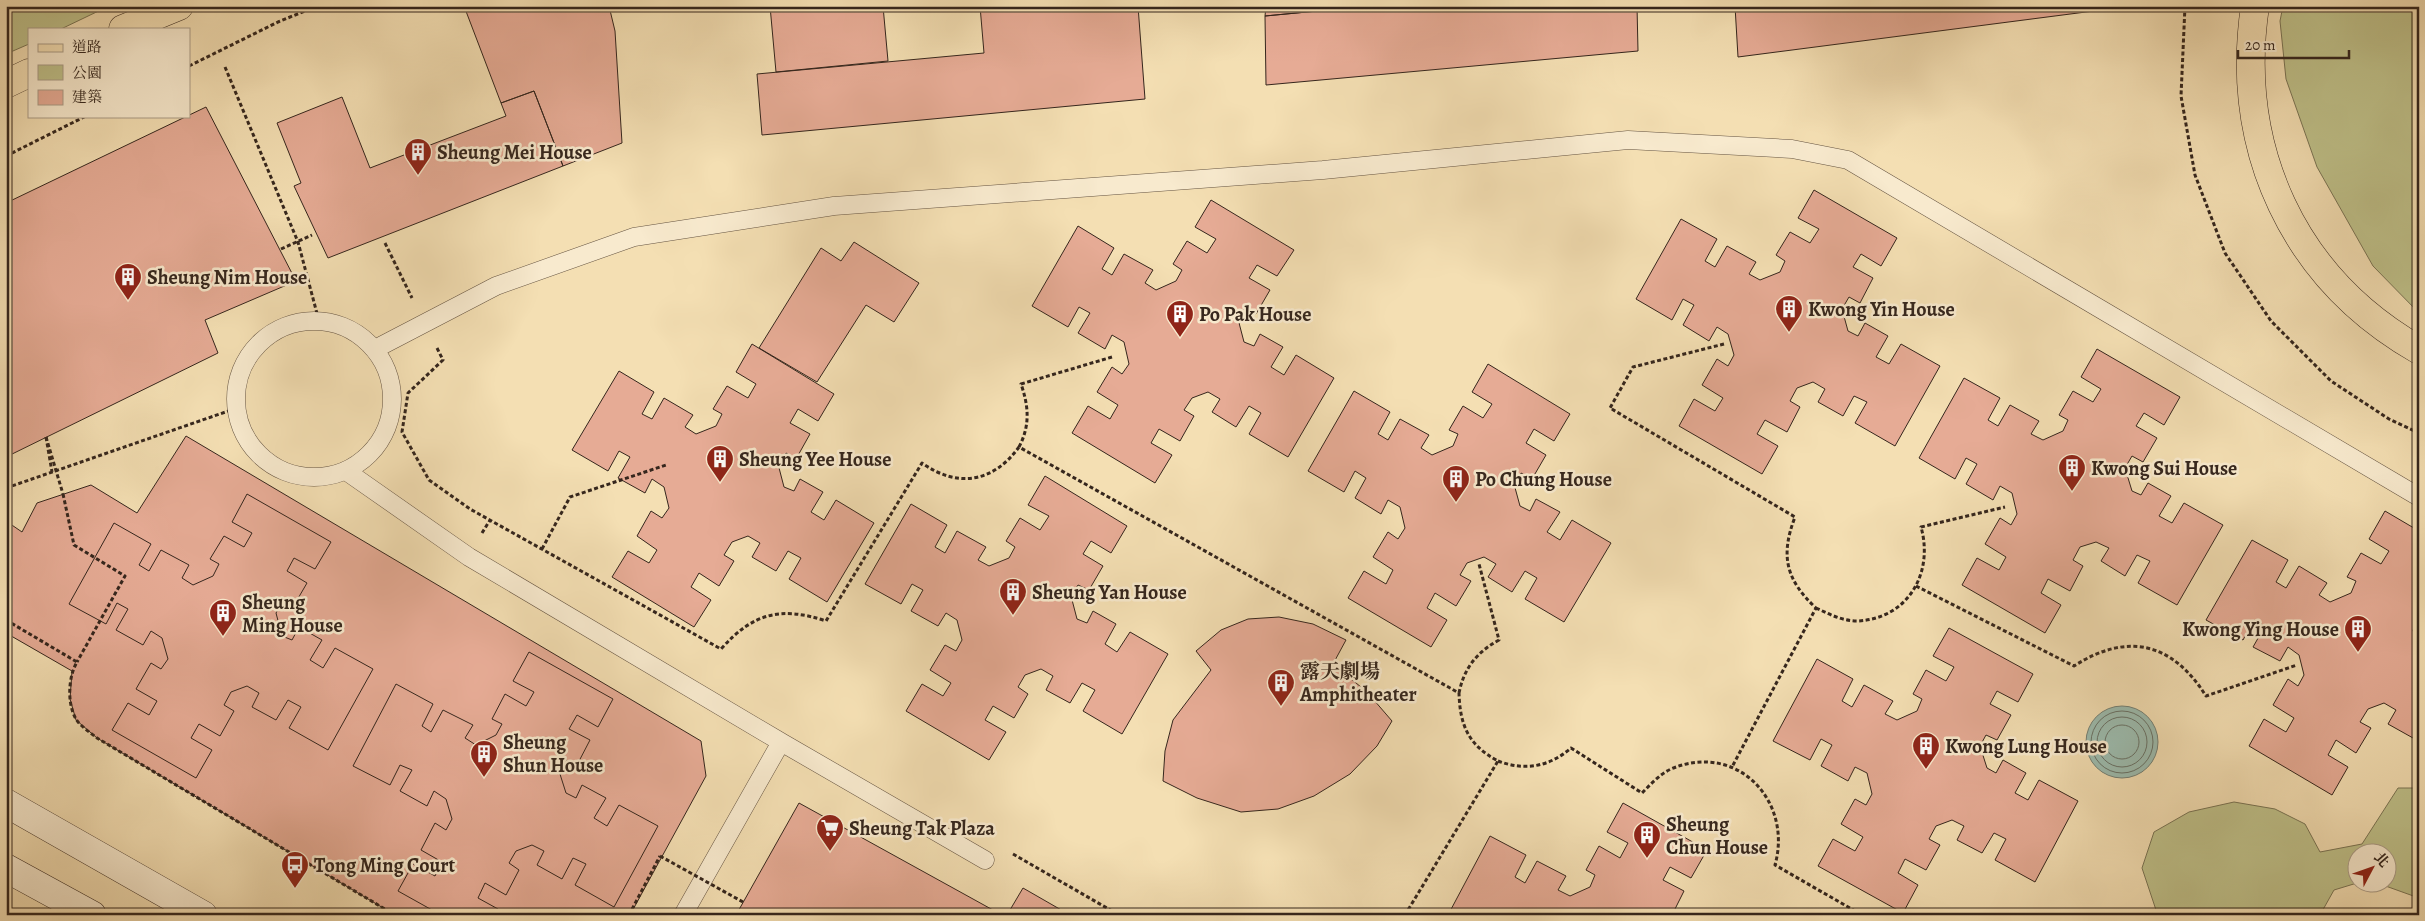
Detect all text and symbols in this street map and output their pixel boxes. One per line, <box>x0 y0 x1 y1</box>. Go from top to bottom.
legend <box>28 28 190 118</box>
scale bar <box>2238 28 2349 60</box>
text: 20 m <box>2245 35 2276 55</box>
text: 道路 <box>72 37 102 57</box>
text: 公園 <box>72 63 102 83</box>
text: 建築 <box>72 87 102 107</box>
building icon: Sheung Mei House <box>403 137 433 176</box>
place label: Sheung Mei House <box>437 139 592 166</box>
building icon: Sheung Nim House <box>113 262 143 301</box>
place label: Sheung Nim House <box>147 264 307 291</box>
building icon: Kwong Yin House <box>1774 294 1804 333</box>
place label: Kwong Yin House <box>1808 296 1955 323</box>
building icon: Po Pak House <box>1165 299 1195 338</box>
place label: Po Pak House <box>1199 301 1311 328</box>
building icon: Sheung Yee House <box>705 444 735 483</box>
place label: Sheung Yee House <box>739 446 891 473</box>
building icon: Kwong Sui House <box>2057 453 2087 492</box>
place label: Kwong Sui House <box>2091 455 2237 482</box>
building icon: Po Chung House <box>1441 464 1471 503</box>
place label: Po Chung House <box>1475 466 1612 493</box>
building icon: Sheung Yan House <box>998 577 1028 616</box>
place label: Sheung Yan House <box>1032 579 1187 606</box>
place label: Sheung Ming House <box>242 589 343 639</box>
building icon: Sheung Ming House <box>208 598 238 637</box>
building icon: Kwong Ying House <box>2343 614 2373 653</box>
place label: Kwong Ying House <box>2182 616 2339 643</box>
place label: 露天劇場 Amphitheater <box>1299 658 1417 708</box>
building icon: 露天劇場 Amphitheater <box>1266 668 1296 707</box>
place label: Sheung Shun House <box>503 729 603 779</box>
building icon: Kwong Lung House <box>1911 731 1941 770</box>
place label: Kwong Lung House <box>1945 733 2107 760</box>
building icon: Sheung Shun House <box>469 739 499 778</box>
place label: Sheung Chun House <box>1666 811 1768 861</box>
supermarket icon: Sheung Tak Plaza <box>815 813 845 852</box>
place label: Sheung Tak Plaza <box>849 815 995 842</box>
building icon: Sheung Chun House <box>1632 820 1662 859</box>
north arrow <box>2348 844 2398 894</box>
text: 北 <box>2370 848 2393 871</box>
bus stop icon: Tong Ming Court <box>280 850 310 889</box>
place label: Tong Ming Court <box>314 852 456 879</box>

